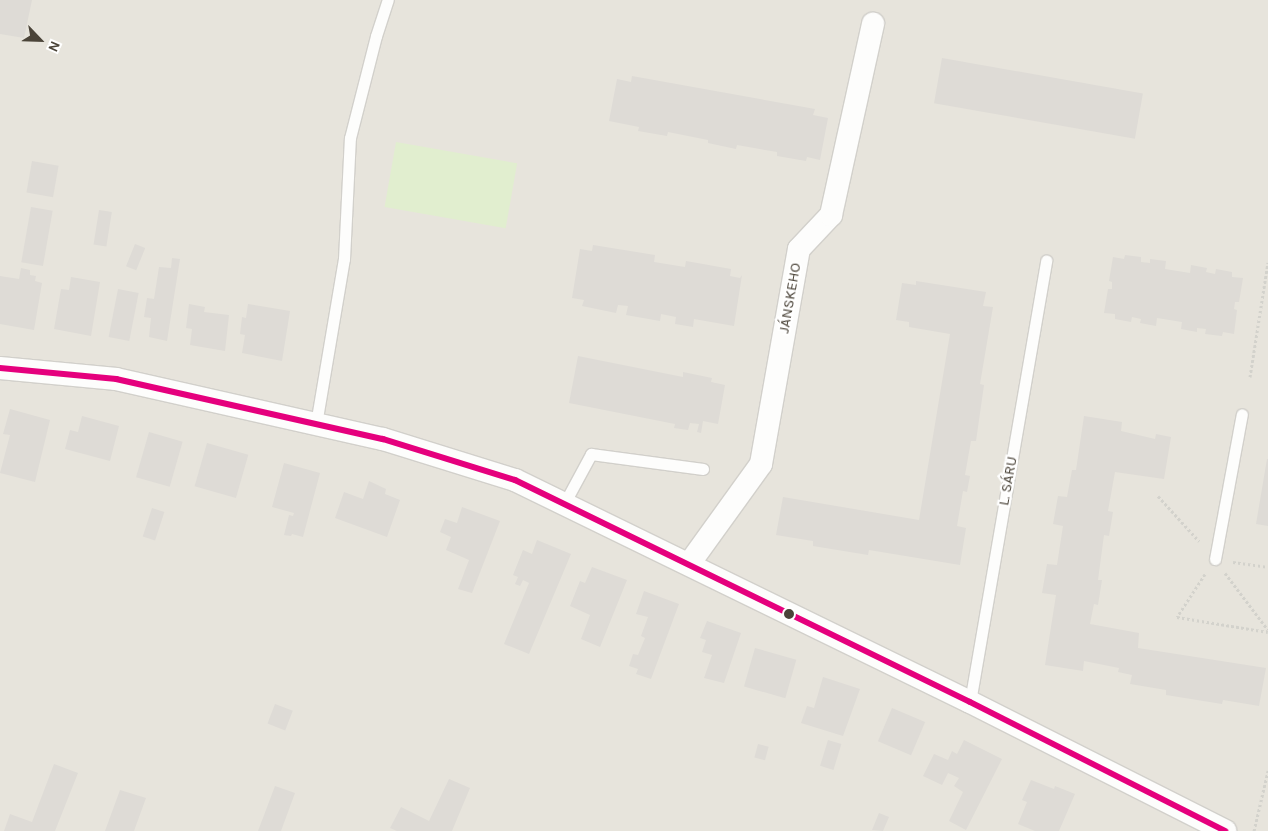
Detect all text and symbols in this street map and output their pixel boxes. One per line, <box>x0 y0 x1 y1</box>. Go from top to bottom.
north arrow <box>15 15 65 65</box>
text: N <box>44 38 64 54</box>
street label: JÁNSKEHO <box>775 261 805 335</box>
street label: L. SÁRU <box>995 455 1021 507</box>
unlabelled marker <box>784 609 794 619</box>

